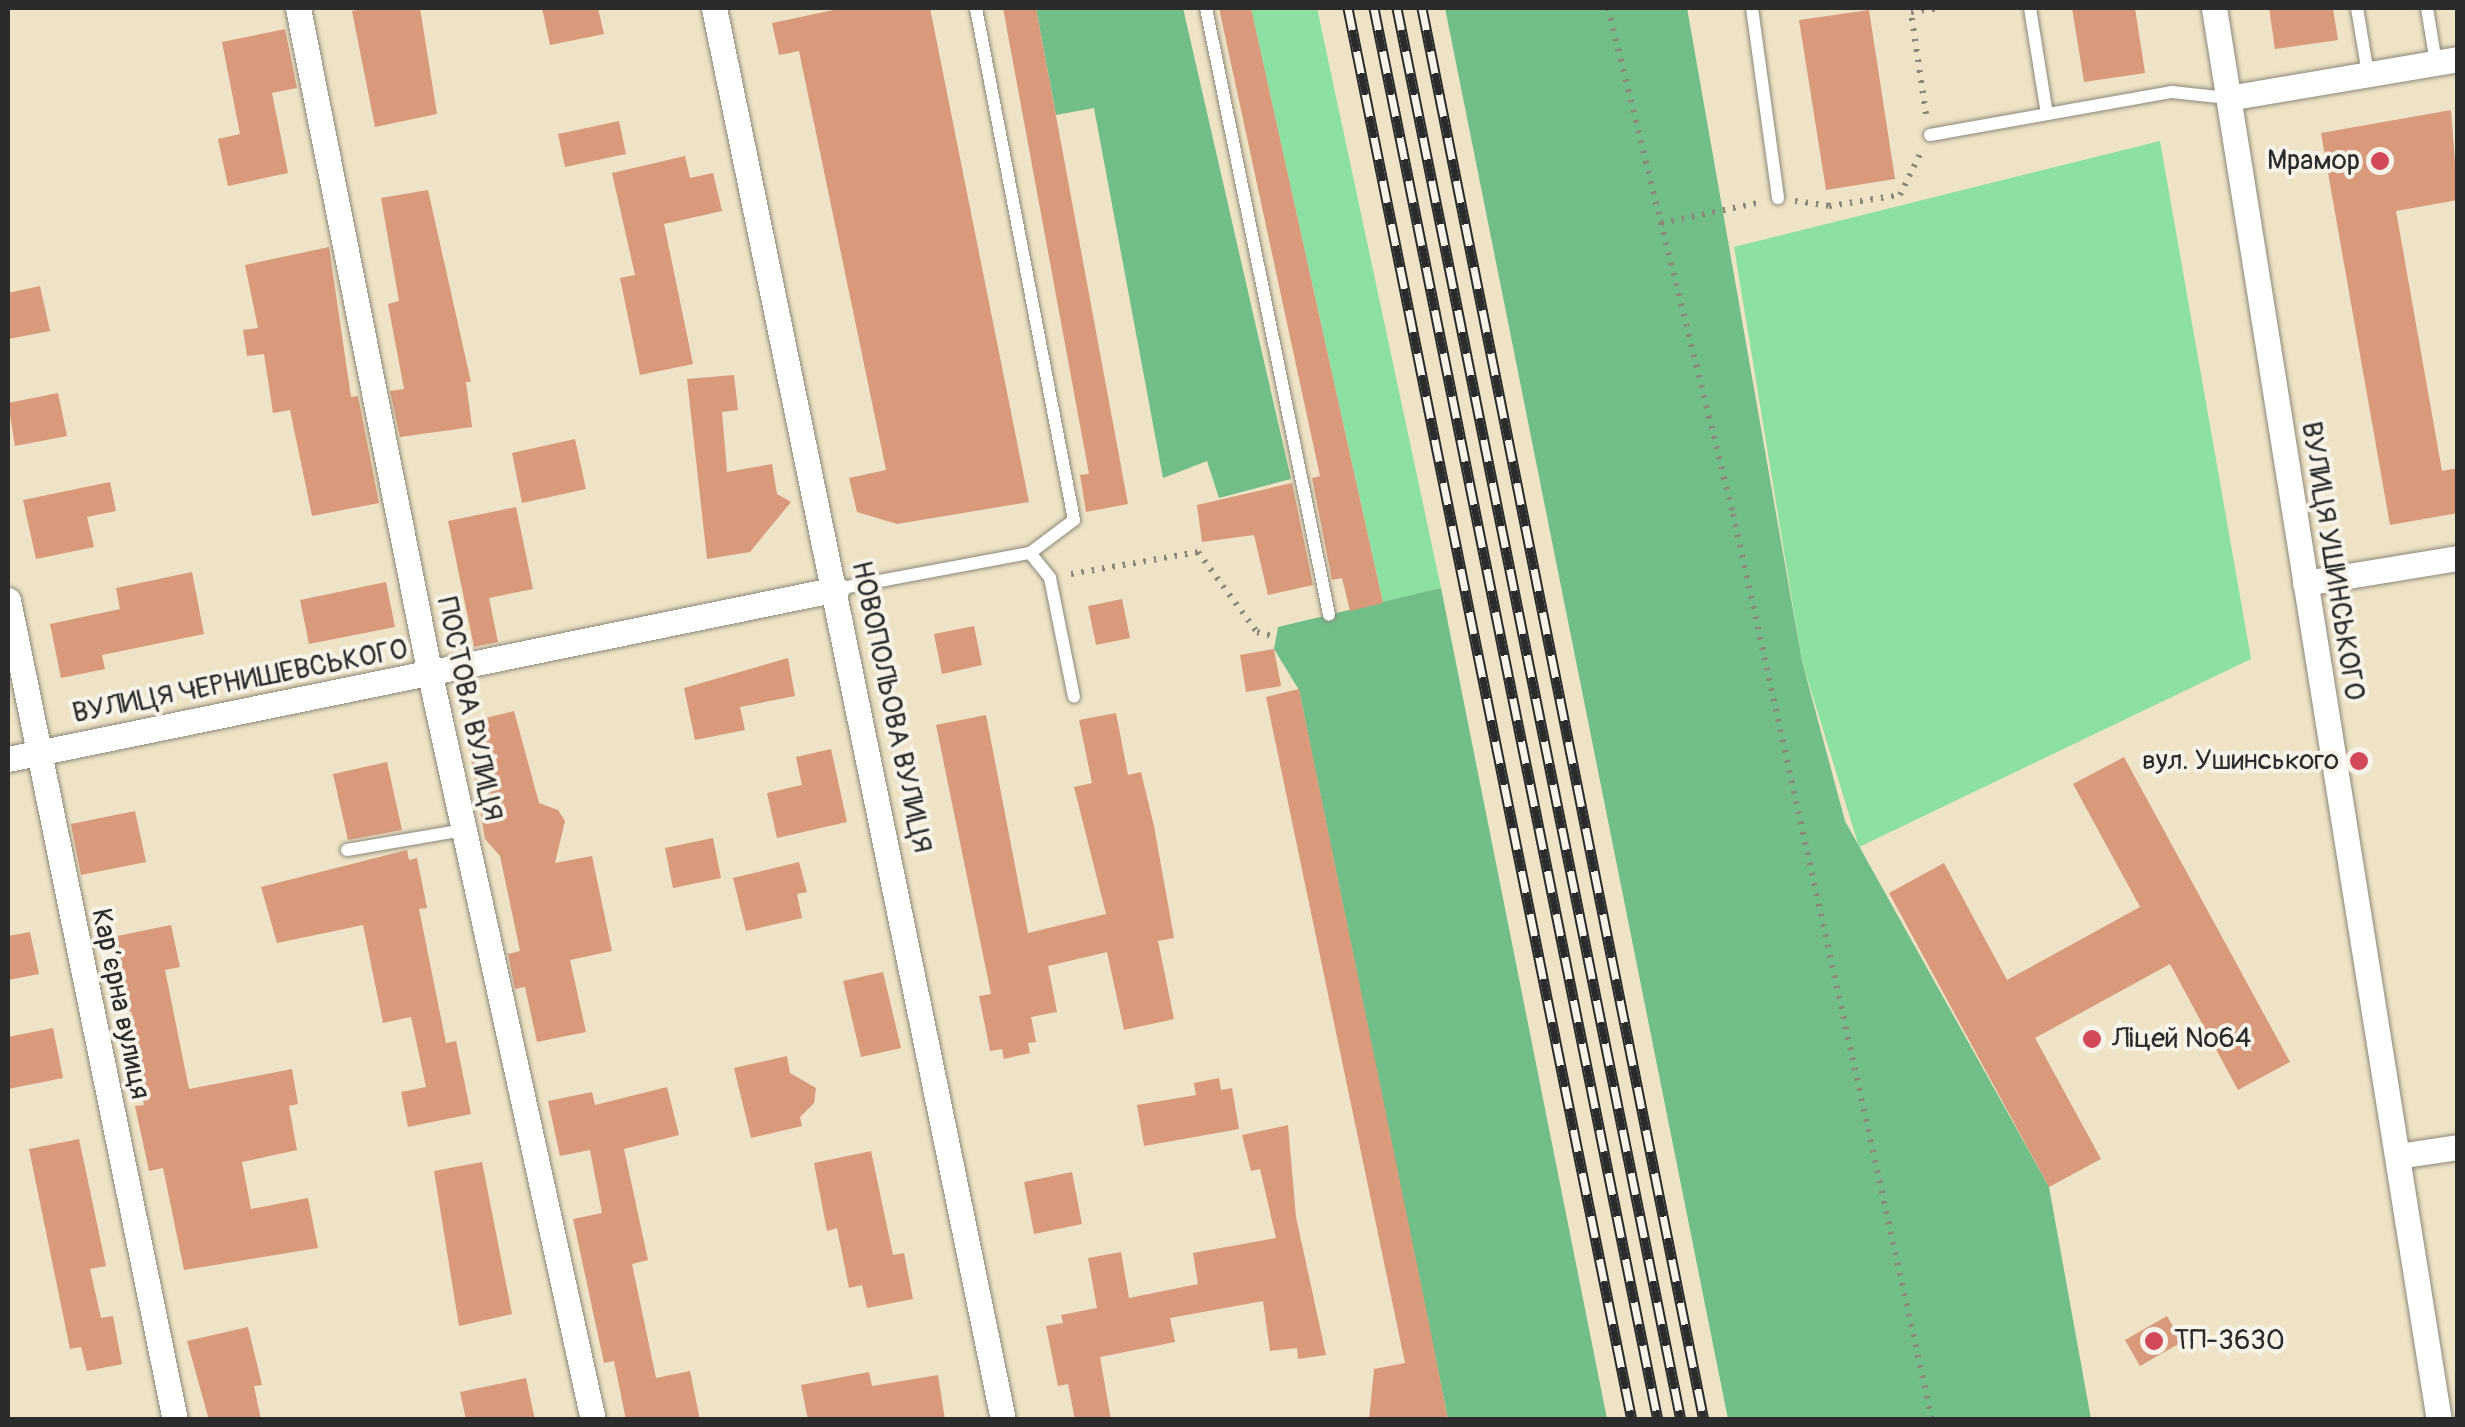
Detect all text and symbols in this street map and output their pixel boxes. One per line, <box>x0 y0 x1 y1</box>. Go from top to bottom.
place label: Мрамор <box>2267 144 2360 178</box>
marker: Мрамор <box>2369 150 2391 172</box>
street label: ВУЛИЦЯ УШИНСЬКОГО <box>2293 419 2371 703</box>
street label: НОВОПОЛЬОВА ВУЛИЦЯ <box>844 558 938 856</box>
street label: ПОСТОВА ВУЛИЦЯ <box>429 594 509 824</box>
street label: ВУЛИЦЯ ЧЕРНИШЕВСЬКОГО <box>70 633 410 731</box>
place label: вул. Ушинського <box>2142 744 2339 778</box>
marker: вул. Ушинського <box>2348 750 2370 772</box>
street label: Карʼєрна вулиця <box>83 906 157 1102</box>
place label: Ліцей №64 <box>2112 1022 2251 1056</box>
marker: Ліцей №64 <box>2081 1028 2103 1050</box>
place label: ТП-3630 <box>2174 1324 2285 1358</box>
marker: ТП-3630 <box>2143 1330 2165 1352</box>

